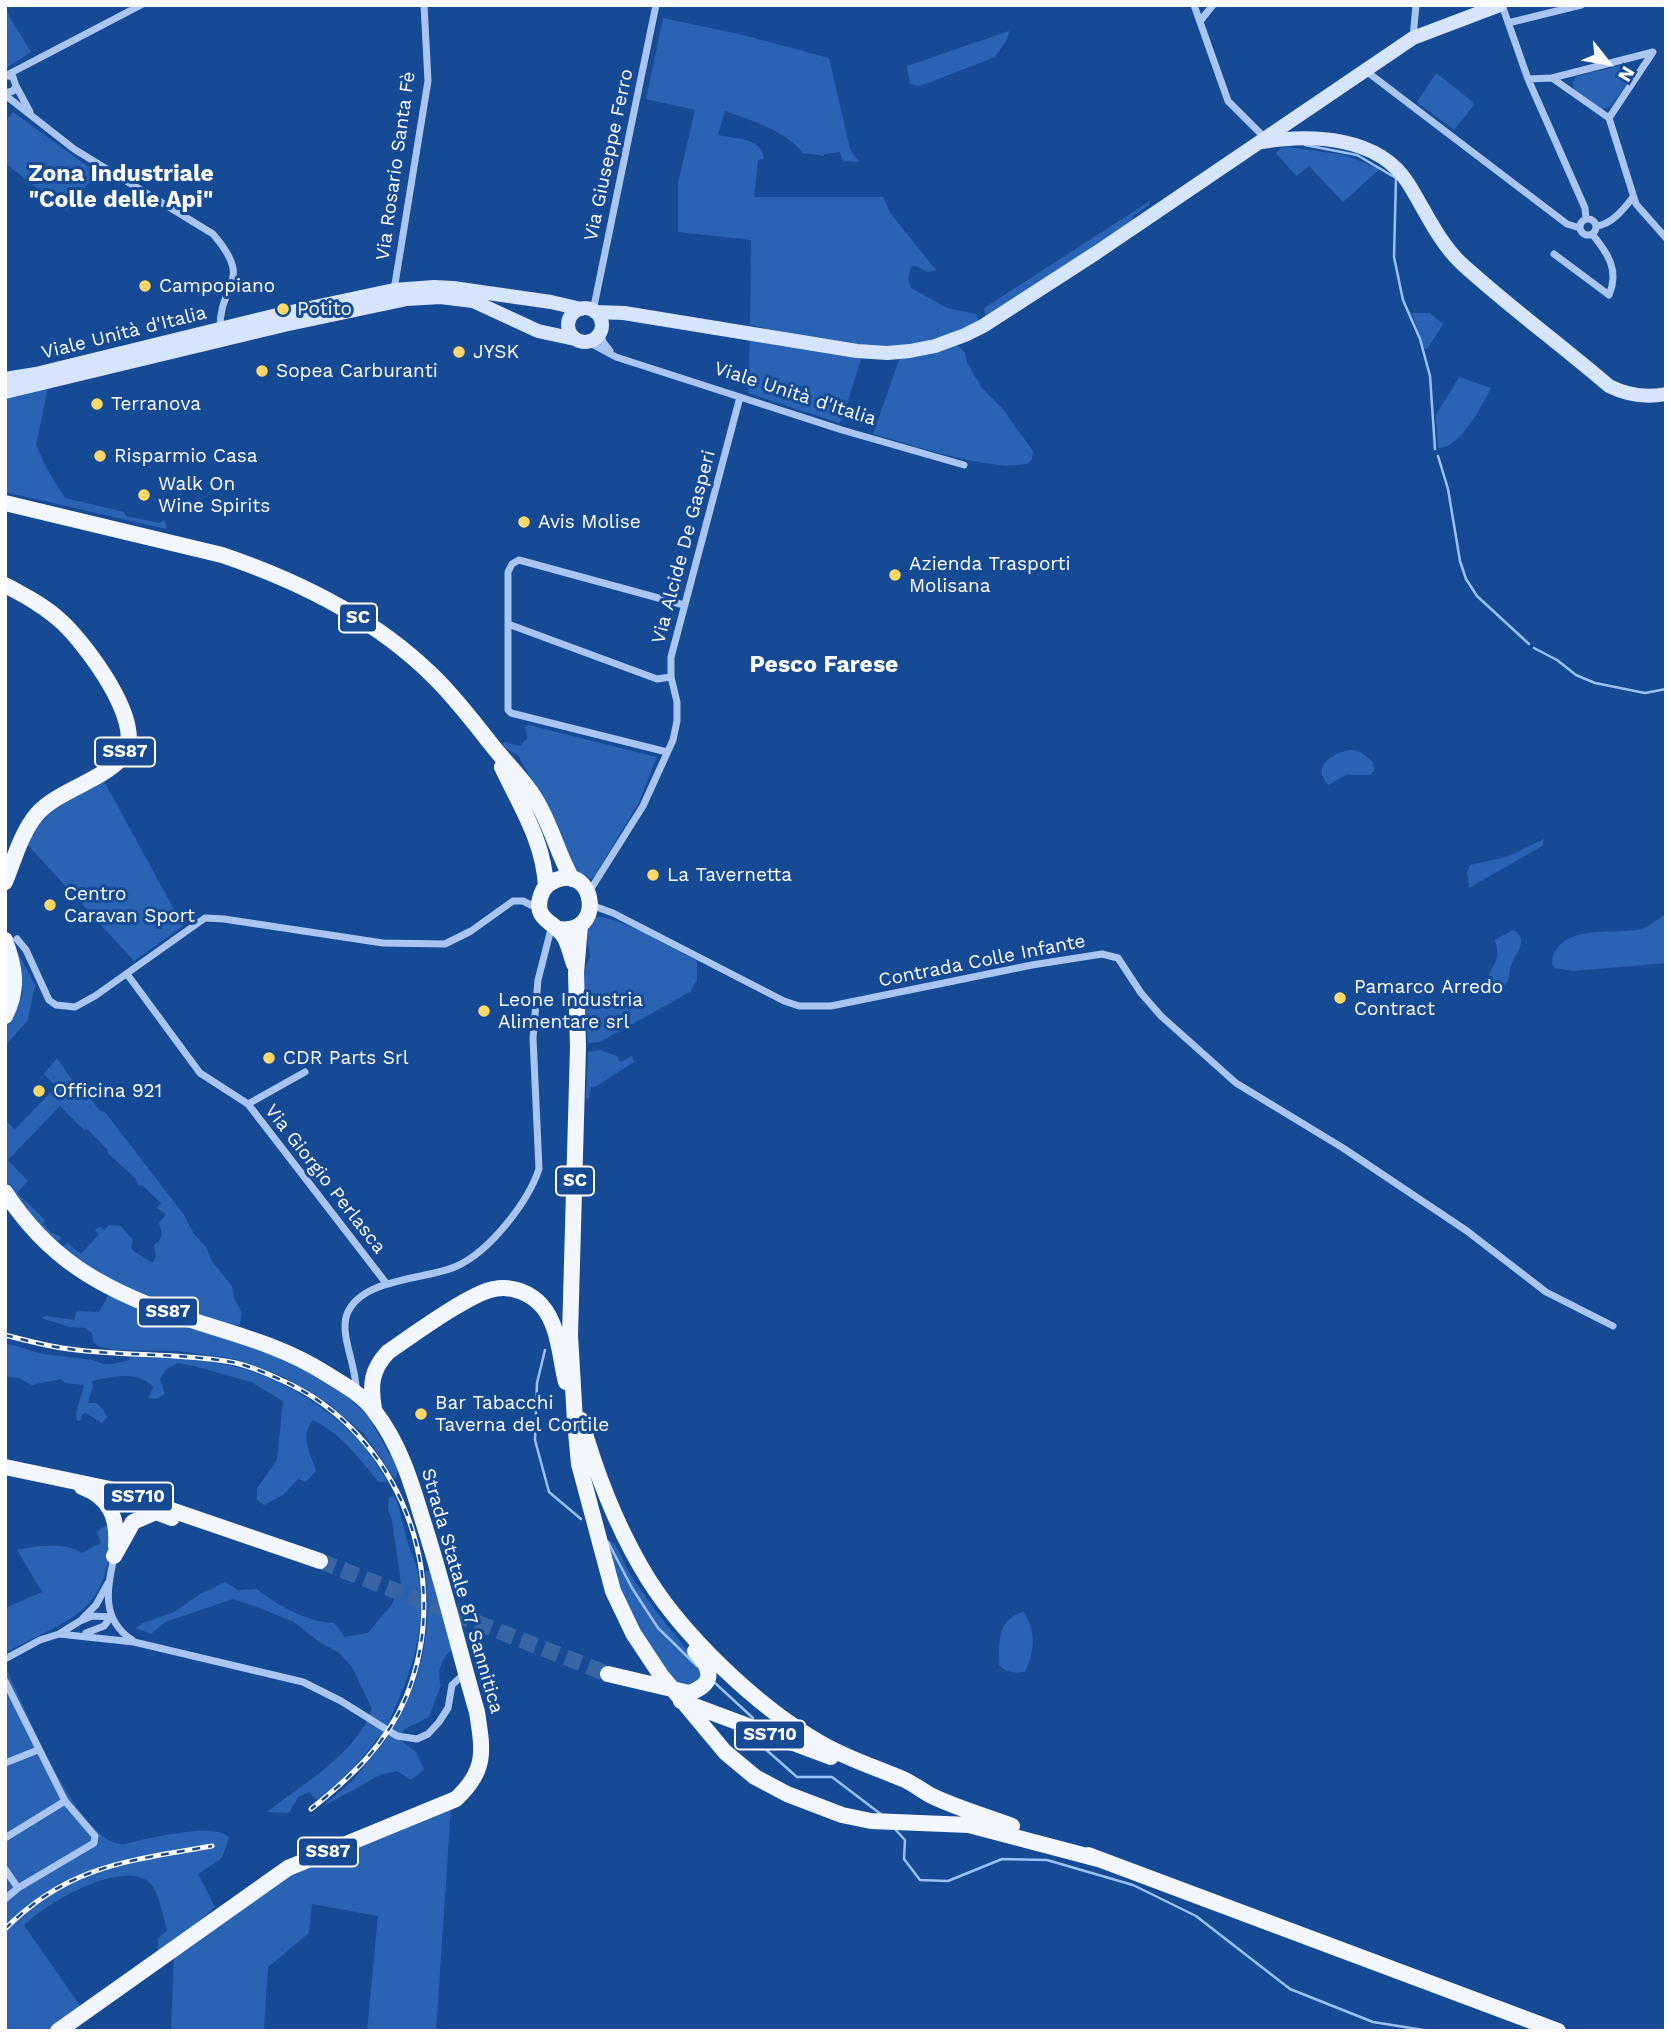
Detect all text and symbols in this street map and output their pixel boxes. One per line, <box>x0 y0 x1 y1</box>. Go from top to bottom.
north arrow <box>1573 28 1643 98</box>
text: N <box>1613 62 1640 86</box>
street label: Via Giuseppe Ferro <box>580 67 638 243</box>
street label: Via Rosario Santa Fè <box>371 70 421 262</box>
district label: Zona Industriale "Colle delle Api" <box>28 160 214 214</box>
place label: Campopiano <box>159 275 275 297</box>
marker: Campopiano <box>137 278 153 294</box>
place label: Potito <box>297 298 352 320</box>
street label: Viale Unità d'Italia <box>39 301 209 365</box>
marker: Potito <box>275 301 291 317</box>
place label: JYSK <box>473 341 519 363</box>
marker: JYSK <box>451 344 467 360</box>
street label: Viale Unità d'Italia <box>711 357 879 431</box>
place label: Sopea Carburanti <box>276 360 438 382</box>
marker: Sopea Carburanti <box>254 363 270 379</box>
place label: Terranova <box>111 393 201 415</box>
marker: Terranova <box>89 396 105 412</box>
place label: Risparmio Casa <box>114 445 258 467</box>
marker: Risparmio Casa <box>92 448 108 464</box>
street label: Via Alcide De Gasperi <box>647 448 721 646</box>
place label: Walk On Wine Spirits <box>158 473 270 517</box>
marker: Walk On Wine Spirits <box>136 487 152 503</box>
place label: Avis Molise <box>538 511 641 533</box>
marker: Avis Molise <box>516 514 532 530</box>
place label: Azienda Trasporti Molisana <box>909 553 1071 597</box>
marker: Azienda Trasporti Molisana <box>887 567 903 583</box>
road number: SC <box>339 604 377 632</box>
district label: Pesco Farese <box>750 651 898 679</box>
road number: SS87 <box>95 738 155 766</box>
place label: La Tavernetta <box>667 864 792 886</box>
marker: La Tavernetta <box>645 867 661 883</box>
place label: Centro Caravan Sport <box>64 883 195 927</box>
marker: Centro Caravan Sport <box>42 897 58 913</box>
street label: Contrada Colle Infante <box>877 930 1087 992</box>
place label: Pamarco Arredo Contract <box>1354 976 1503 1020</box>
place label: Leone Industria Alimentare srl <box>498 989 643 1033</box>
marker: Pamarco Arredo Contract <box>1332 990 1348 1006</box>
marker: Leone Industria Alimentare srl <box>476 1003 492 1019</box>
place label: CDR Parts Srl <box>283 1047 408 1069</box>
marker: CDR Parts Srl <box>261 1050 277 1066</box>
place label: Officina 921 <box>53 1080 162 1102</box>
marker: Officina 921 <box>31 1083 47 1099</box>
street label: Via Giorgio Perlasca <box>260 1100 390 1258</box>
road number: SC <box>556 1166 594 1196</box>
road number: SS87 <box>138 1297 198 1326</box>
place label: Bar Tabacchi Taverna del Cortile <box>435 1392 609 1436</box>
marker: Bar Tabacchi Taverna del Cortile <box>413 1406 429 1422</box>
street label: Strada Statale 87 Sannitica <box>416 1466 508 1716</box>
road number: SS710 <box>103 1482 173 1512</box>
road number: SS710 <box>735 1720 805 1750</box>
road number: SS87 <box>298 1838 358 1866</box>

